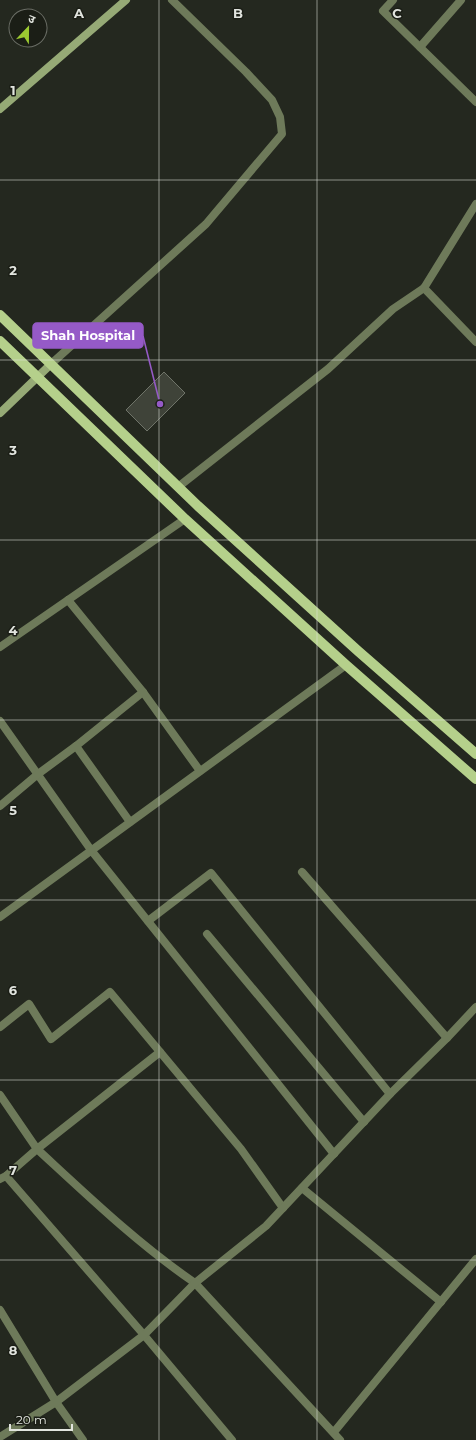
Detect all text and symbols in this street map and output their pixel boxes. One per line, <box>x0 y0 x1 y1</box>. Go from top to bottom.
text: A <box>73 5 85 21</box>
text: B <box>233 5 243 21</box>
text: C <box>392 5 402 21</box>
north arrow <box>8 8 48 48</box>
text: उ <box>26 11 38 27</box>
text: 1 <box>10 82 16 98</box>
text: 2 <box>9 262 17 278</box>
callout: Shah Hospital <box>33 323 143 348</box>
text: Shah Hospital <box>41 327 135 343</box>
text: 3 <box>8 442 17 458</box>
text: 4 <box>9 622 18 638</box>
text: 5 <box>9 802 17 818</box>
text: 6 <box>9 982 18 998</box>
text: 7 <box>9 1162 17 1178</box>
text: 8 <box>9 1342 18 1358</box>
scale bar <box>10 1406 72 1432</box>
text: 20 m <box>16 1412 47 1427</box>

